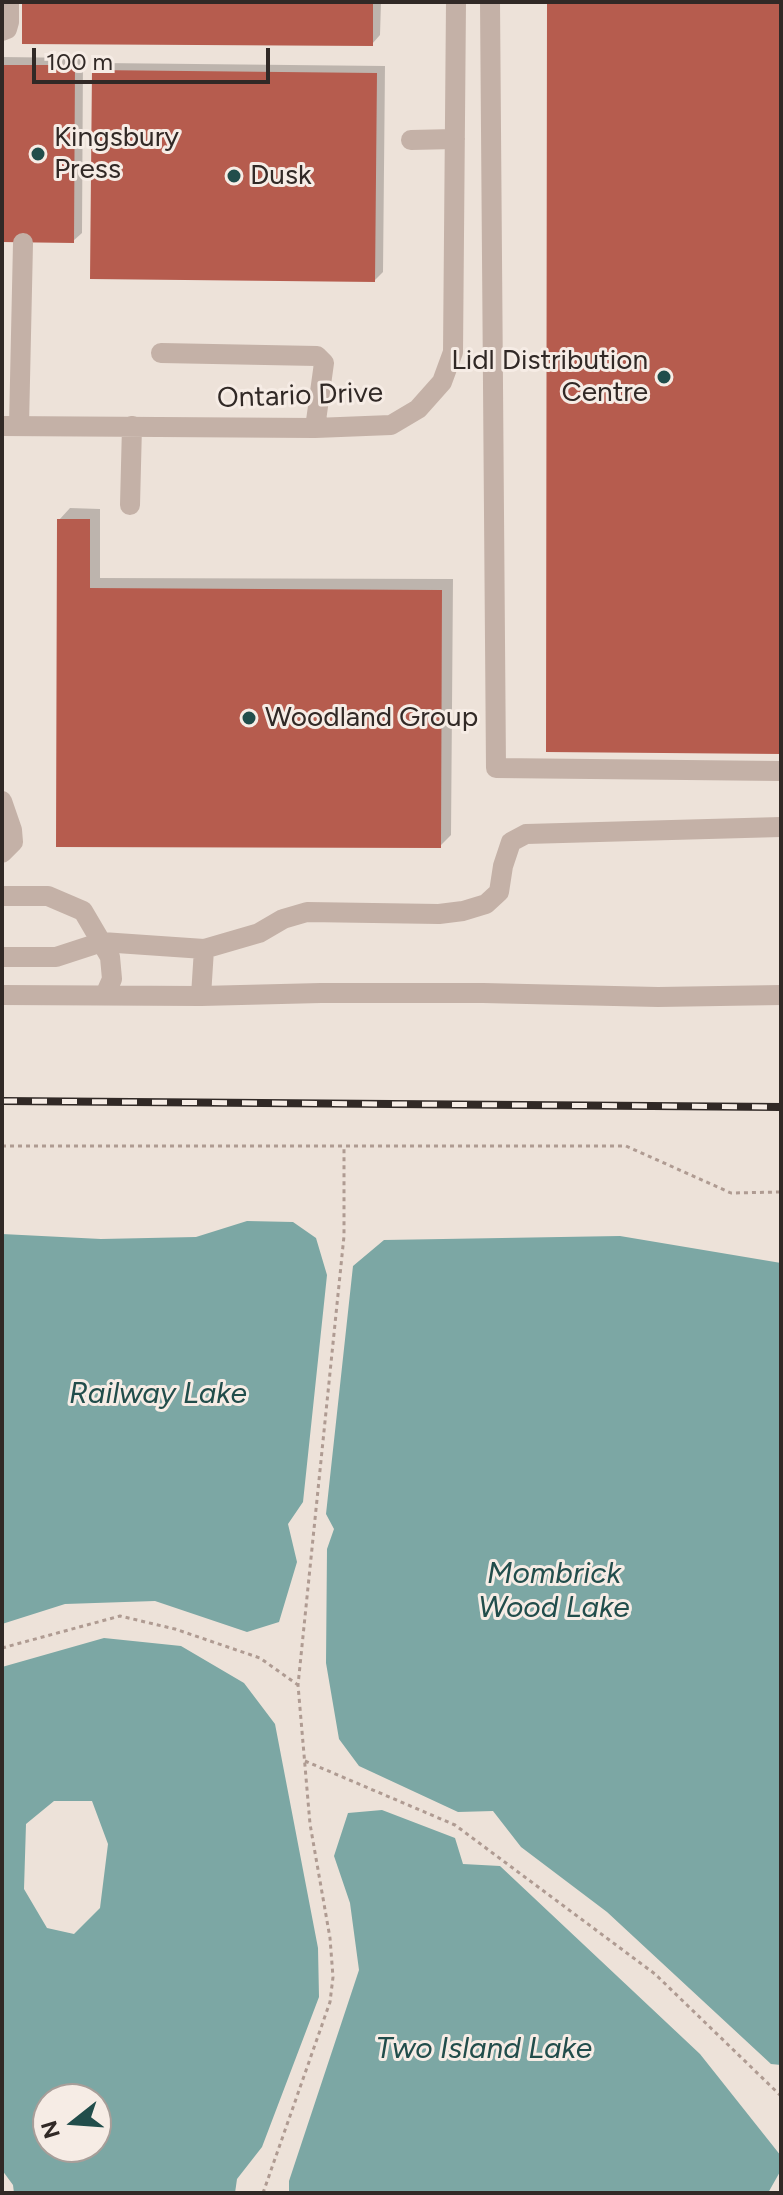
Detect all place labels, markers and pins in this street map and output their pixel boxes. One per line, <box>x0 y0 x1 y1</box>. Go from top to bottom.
place label: Kingsbury Press <box>54 121 179 187</box>
marker: Kingsbury Press <box>29 145 47 163</box>
place label: Dusk <box>250 159 312 193</box>
marker: Dusk <box>225 167 243 185</box>
place label: Lidl Distribution Centre <box>451 344 648 410</box>
marker: Lidl Distribution Centre <box>655 368 673 386</box>
place label: Woodland Group <box>265 701 478 735</box>
marker: Woodland Group <box>240 709 258 727</box>

